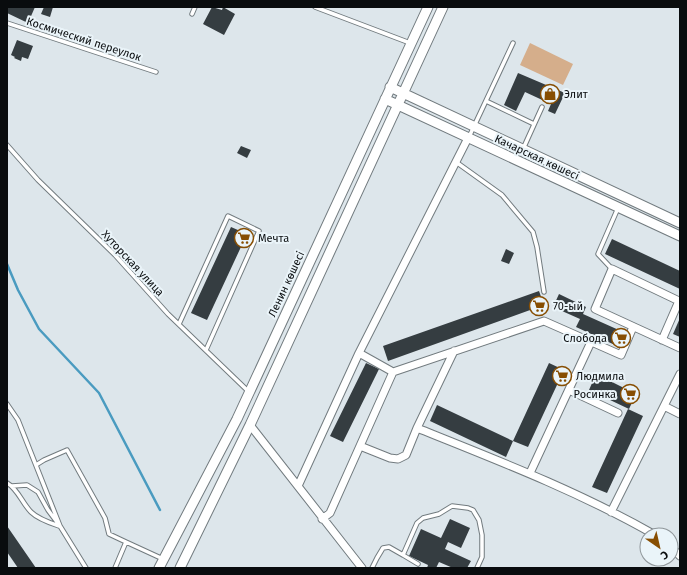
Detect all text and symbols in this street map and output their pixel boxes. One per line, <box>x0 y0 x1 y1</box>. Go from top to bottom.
street label: Космический переулок <box>25 15 143 64</box>
shop icon: Элит <box>539 83 561 105</box>
place label: Элит <box>564 88 588 101</box>
street label: Качарская көшесі <box>492 132 581 183</box>
supermarket icon: Мечта <box>233 227 255 249</box>
street label: Хуторская улица <box>99 228 166 299</box>
place label: Мечта <box>258 232 289 245</box>
street label: Ленин көшесі <box>266 249 307 319</box>
supermarket icon: 70-ый <box>528 295 550 317</box>
place label: 70-ый <box>553 300 583 313</box>
supermarket icon: Слобода <box>610 327 632 349</box>
place label: Слобода <box>563 332 607 345</box>
supermarket icon: Людмила <box>551 365 573 387</box>
place label: Людмила <box>576 370 624 383</box>
supermarket icon: Росинка <box>619 383 641 405</box>
place label: Росинка <box>574 388 616 401</box>
north arrow <box>639 527 679 567</box>
text: С <box>657 548 671 562</box>

